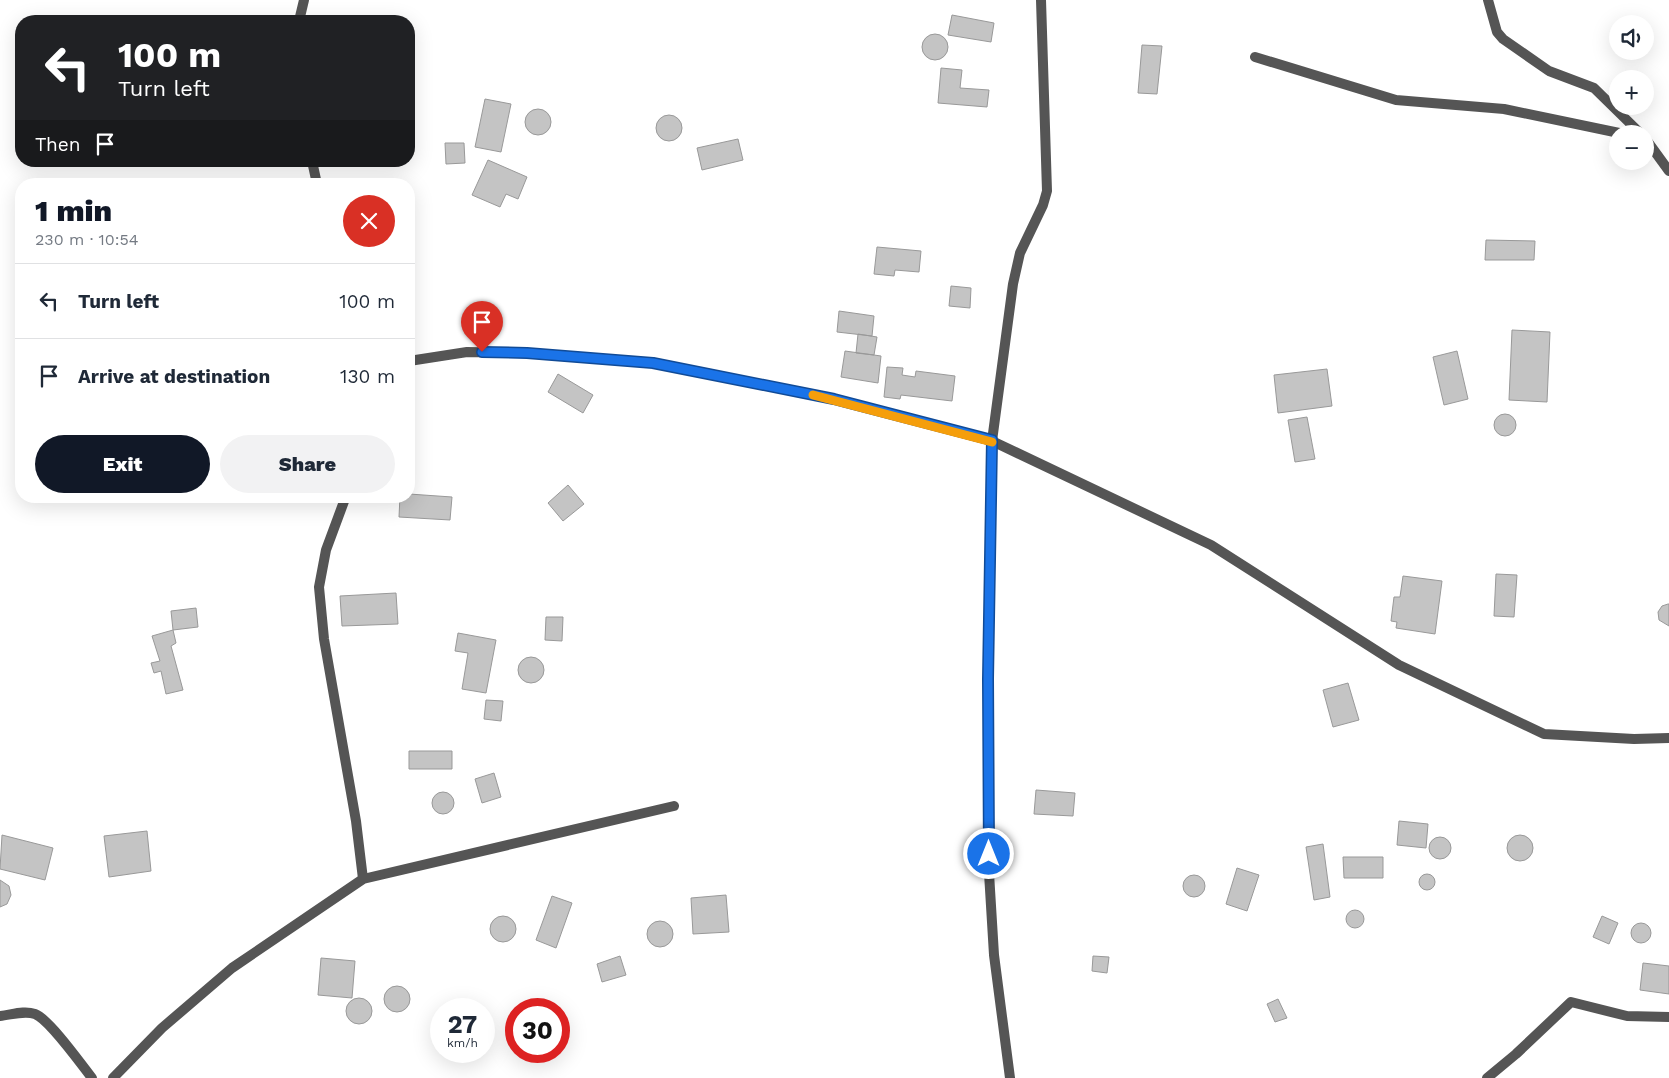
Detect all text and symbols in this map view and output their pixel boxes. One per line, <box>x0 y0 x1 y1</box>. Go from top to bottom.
map controls <box>1609 15 1654 170</box>
button: sound <box>1609 15 1654 60</box>
text: 100 m <box>118 34 221 76</box>
icon: left <box>35 35 100 100</box>
button: + <box>1609 70 1654 115</box>
text: Turn left <box>118 76 210 101</box>
button: − <box>1609 125 1654 170</box>
icon: arrive <box>91 130 119 158</box>
text: Then <box>35 133 81 156</box>
text: 1 min <box>35 193 112 228</box>
button: close <box>343 195 395 247</box>
text: 230 m · 10:54 <box>35 230 139 249</box>
icon: left <box>35 287 63 315</box>
text: Turn left <box>78 290 159 313</box>
text: 100 m <box>339 290 395 313</box>
pin <box>461 301 503 352</box>
icon: arrive <box>468 308 496 336</box>
icon: arrive <box>35 362 63 390</box>
text: Arrive at destination <box>78 365 270 388</box>
text: 130 m <box>340 365 395 388</box>
button: Exit <box>35 435 210 493</box>
button: Share <box>220 435 395 493</box>
position arrow <box>962 827 1014 879</box>
speed limit sign: 30 <box>505 998 570 1063</box>
text: 27 <box>448 1010 477 1039</box>
text: km/h <box>447 1036 478 1050</box>

